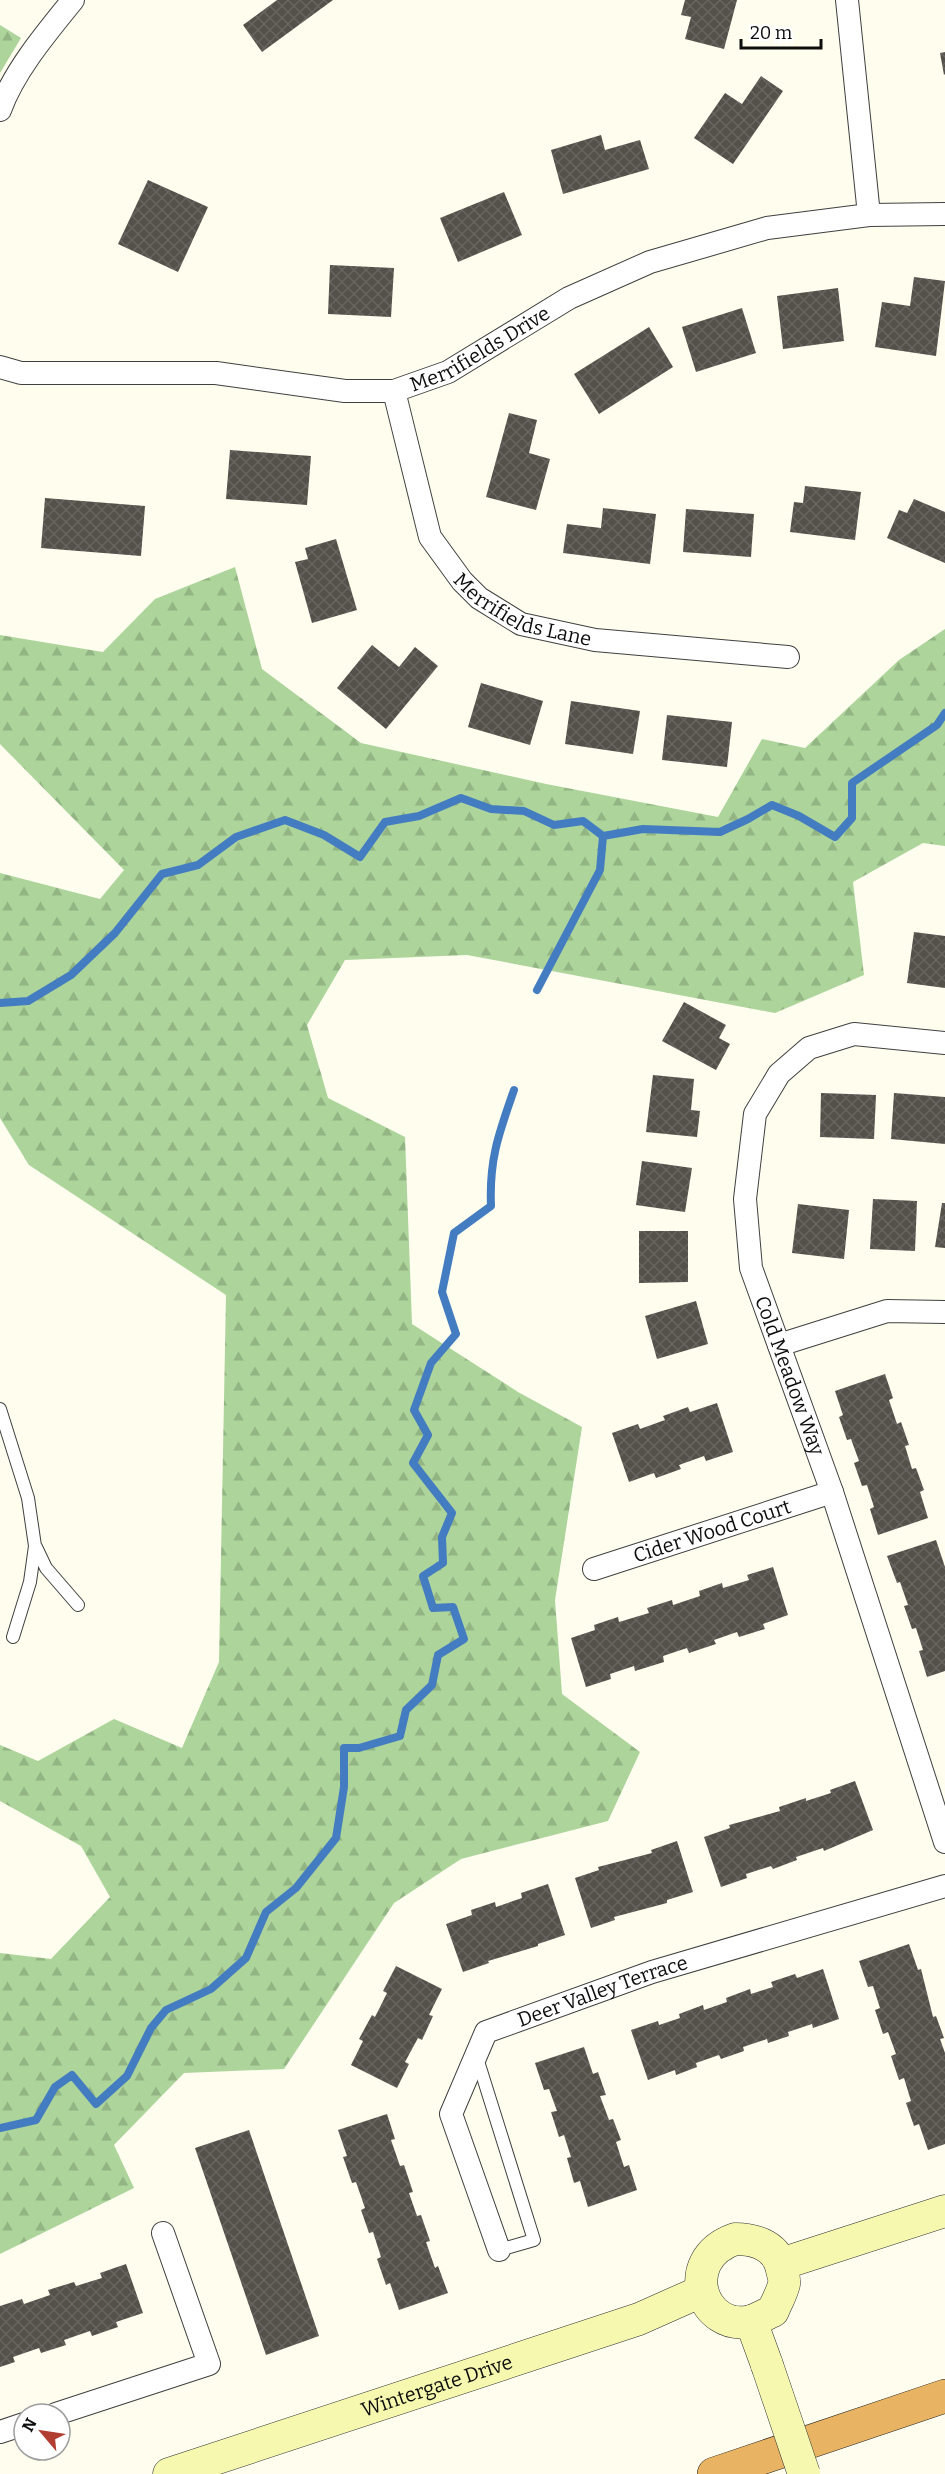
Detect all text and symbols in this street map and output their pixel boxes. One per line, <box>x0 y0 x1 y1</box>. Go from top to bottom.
scale bar <box>741 12 820 50</box>
text: 20 m <box>750 22 792 44</box>
street label: Merrifields Drive <box>407 301 554 396</box>
street label: Merrifields Lane <box>449 568 594 651</box>
street label: Cold Meadow Way <box>750 1293 830 1459</box>
street label: Cider Wood Court <box>630 1494 794 1568</box>
street label: Deer Valley Terrace <box>514 1950 691 2032</box>
street label: Wintergate Drive <box>358 2350 515 2422</box>
north arrow <box>12 2402 72 2462</box>
text: N <box>18 2415 41 2435</box>

